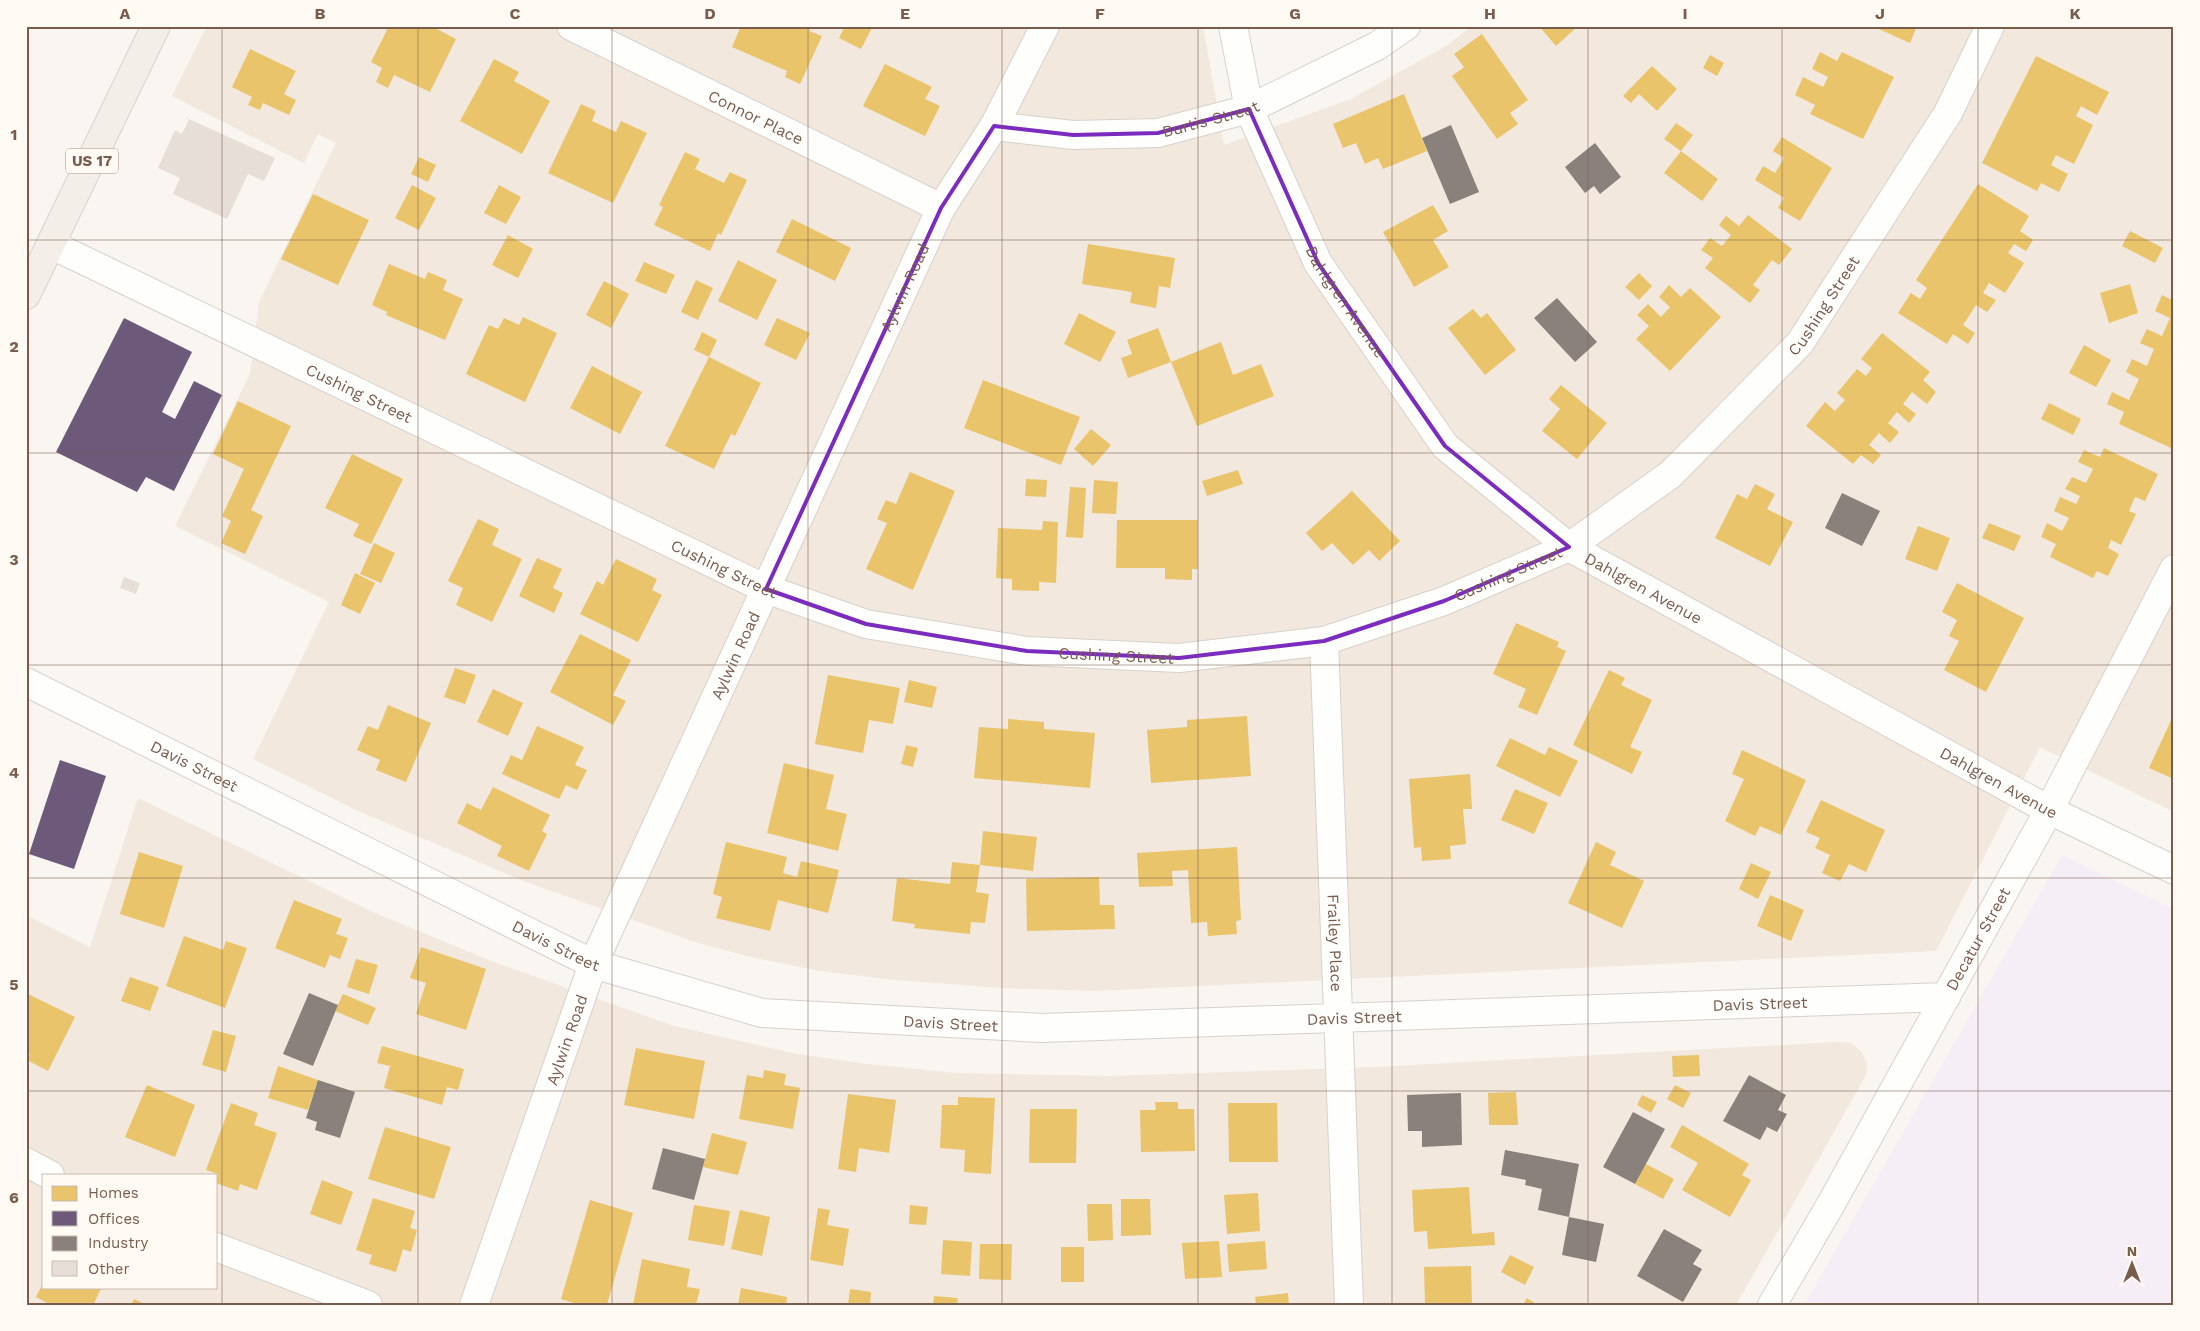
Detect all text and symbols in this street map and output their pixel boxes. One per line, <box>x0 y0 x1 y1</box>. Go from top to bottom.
text: A <box>120 4 131 23</box>
text: B <box>315 4 326 23</box>
text: C <box>510 4 521 23</box>
text: D <box>704 4 716 23</box>
text: E <box>900 4 910 23</box>
text: F <box>1095 4 1105 23</box>
text: G <box>1289 4 1301 23</box>
text: H <box>1484 4 1496 23</box>
text: I <box>1682 4 1688 23</box>
text: J <box>1875 4 1885 23</box>
text: K <box>2069 4 2081 23</box>
street label: Connor Place <box>705 86 807 148</box>
street label: Burtis Street <box>1160 96 1263 141</box>
text: 1 <box>11 125 17 144</box>
road number: US 17 <box>66 148 118 174</box>
street label: Aylwin Road <box>876 240 933 334</box>
street label: Dahlgren Avenue <box>1302 243 1390 361</box>
street label: Cushing Street <box>1784 252 1863 359</box>
text: 2 <box>9 337 19 356</box>
street label: Cushing Street <box>303 359 416 427</box>
street label: Cushing Street <box>668 535 780 602</box>
street label: Cushing Street <box>1451 542 1565 605</box>
street label: Dahlgren Avenue <box>1582 548 1706 628</box>
text: 3 <box>9 550 19 569</box>
street label: Aylwin Road <box>707 608 764 702</box>
street label: Cushing Street <box>1058 643 1175 667</box>
street label: Davis Street <box>148 736 241 796</box>
street label: Dahlgren Avenue <box>1937 743 2060 822</box>
text: 4 <box>9 763 19 782</box>
street label: Decatur Street <box>1942 884 2014 994</box>
street label: Frailey Place <box>1324 894 1347 992</box>
street label: Davis Street <box>509 916 602 975</box>
text: 5 <box>9 975 19 994</box>
street label: Aylwin Road <box>542 992 591 1088</box>
street label: Davis Street <box>1712 992 1808 1015</box>
street label: Davis Street <box>1306 1006 1402 1028</box>
street label: Davis Street <box>903 1011 999 1035</box>
legend <box>42 1174 218 1288</box>
text: Homes <box>88 1184 139 1202</box>
text: 6 <box>9 1188 19 1207</box>
text: Offices <box>88 1210 140 1228</box>
text: Industry <box>88 1234 149 1252</box>
north arrow <box>2108 1238 2158 1288</box>
text: N <box>2127 1243 2137 1259</box>
text: Other <box>88 1260 130 1278</box>

